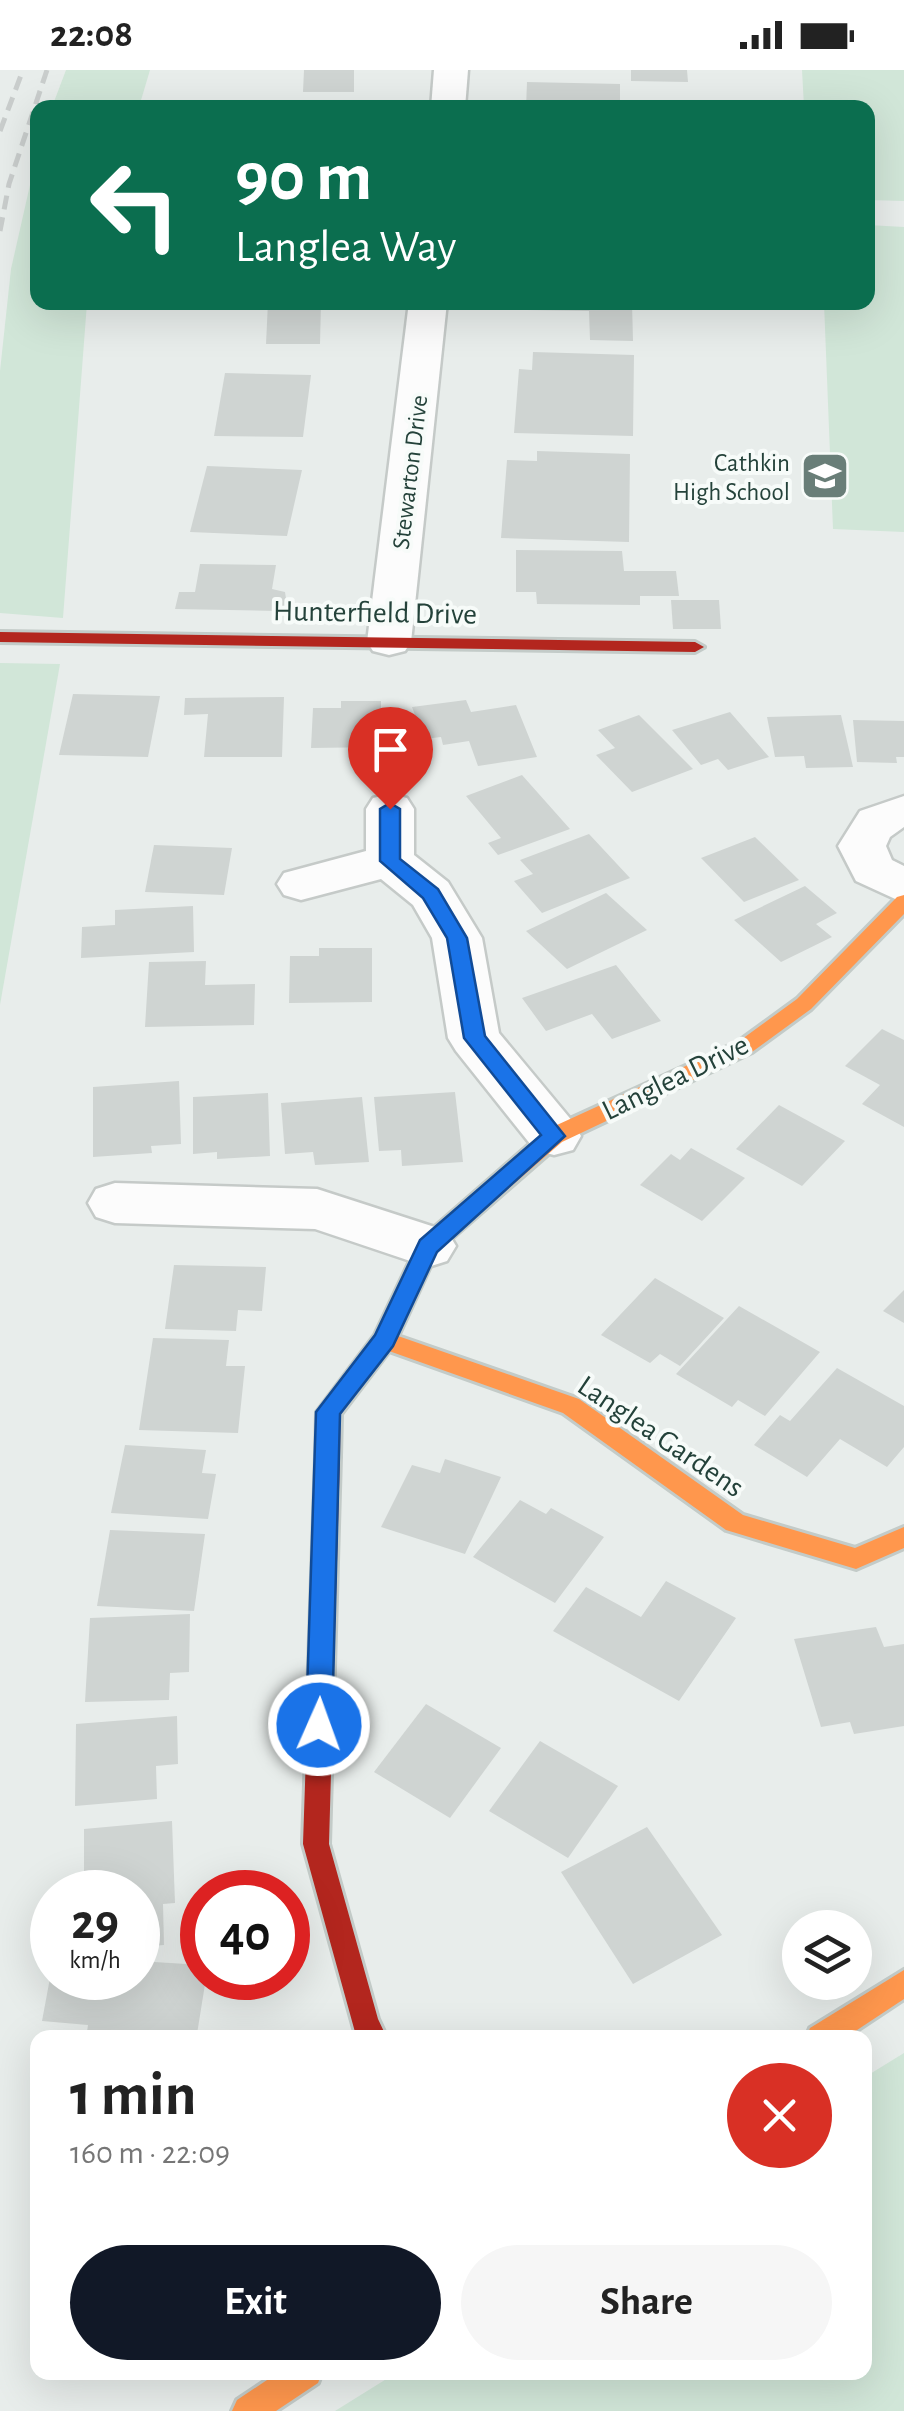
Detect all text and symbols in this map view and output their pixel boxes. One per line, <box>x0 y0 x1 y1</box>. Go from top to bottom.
text: 22:08 <box>50 16 133 54</box>
icon: left <box>70 140 200 270</box>
text: 90 m <box>235 143 372 213</box>
text: Langlea Way <box>235 225 456 270</box>
street label: Stewarton Drive <box>389 394 432 551</box>
school or university icon: Cathkin High School <box>799 450 851 502</box>
place label: Cathkin High School <box>673 451 790 505</box>
street label: Hunterfield Drive <box>273 596 477 630</box>
pin <box>348 707 433 810</box>
icon: arrive <box>363 722 418 777</box>
street label: Langlea Drive <box>598 1030 753 1126</box>
street label: Langlea Gardens <box>572 1370 749 1503</box>
position arrow <box>267 1673 371 1777</box>
speed limit sign: 40 <box>180 1870 310 2000</box>
text: 29 <box>71 1898 119 1948</box>
map controls <box>782 1910 872 2000</box>
button: layers <box>782 1910 872 2000</box>
text: km/h <box>69 1948 121 1973</box>
button: close <box>727 2063 832 2168</box>
text: 1 min <box>70 2066 196 2126</box>
text: 160 m · 22:09 <box>70 2137 230 2169</box>
button: Exit <box>70 2245 441 2360</box>
button: Share <box>461 2245 832 2360</box>

